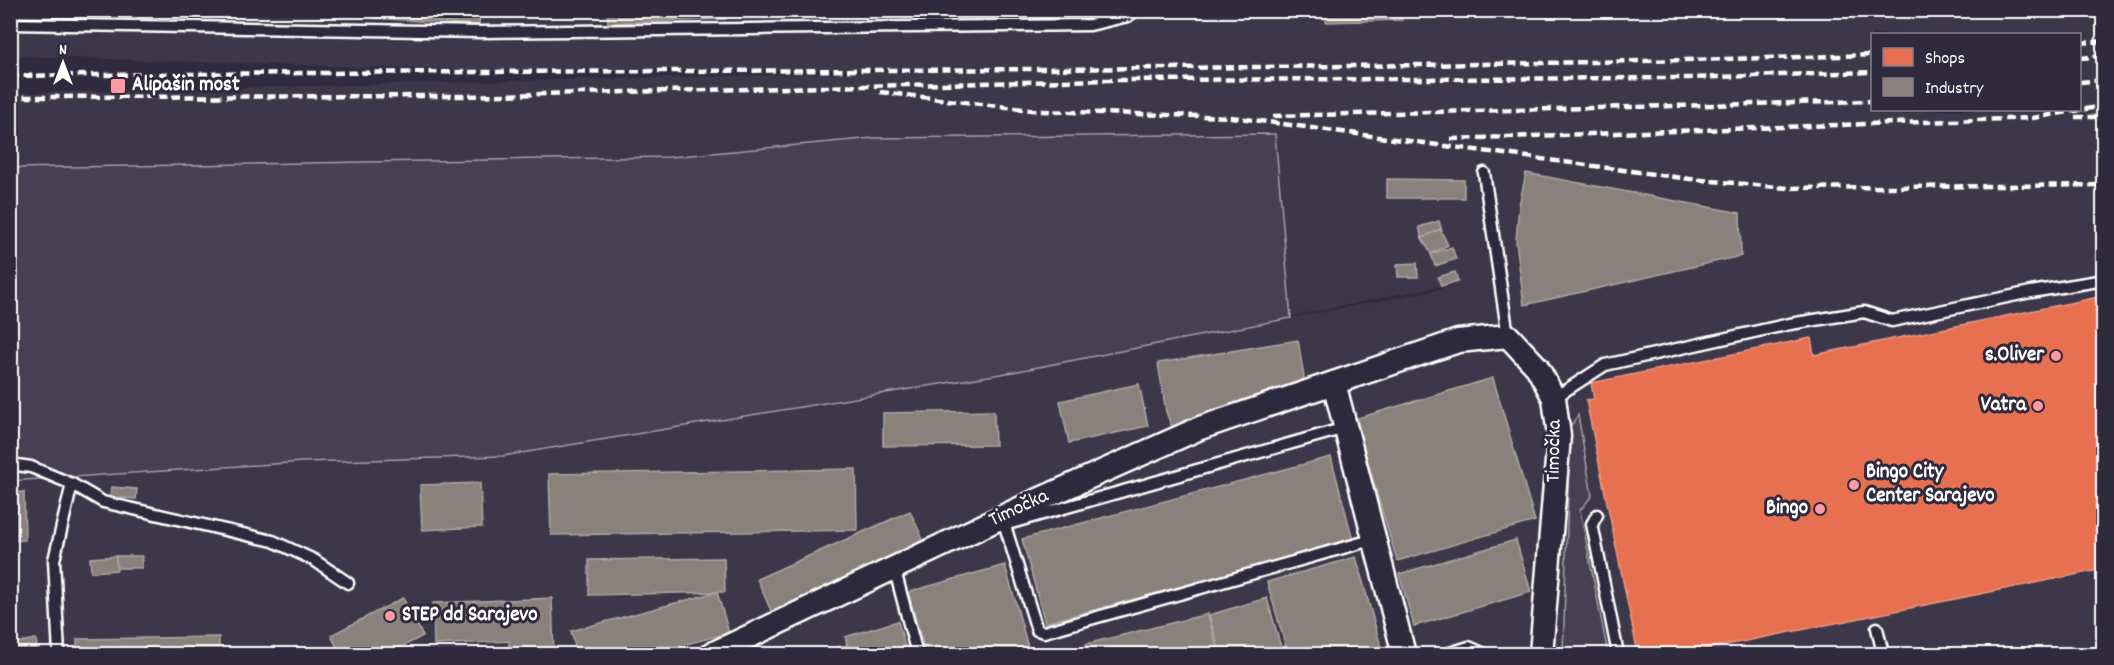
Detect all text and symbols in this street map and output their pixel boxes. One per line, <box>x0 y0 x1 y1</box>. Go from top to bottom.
north arrow <box>33 33 93 93</box>
legend <box>1871 33 2081 111</box>
text: N <box>59 39 67 62</box>
text: Shops <box>1925 47 1965 72</box>
place label: Alipašin most <box>132 71 240 101</box>
marker: Alipašin most <box>109 77 127 95</box>
text: Industry <box>1925 77 1984 102</box>
place label: s.Oliver <box>1985 341 2045 371</box>
marker: s.Oliver <box>2049 349 2063 363</box>
place label: Vatra <box>1981 391 2027 421</box>
marker: Vatra <box>2031 399 2045 413</box>
street label: Timočka <box>1539 418 1571 483</box>
place label: Bingo City Center Sarajevo <box>1866 458 1995 512</box>
marker: Bingo City Center Sarajevo <box>1847 478 1861 492</box>
street label: Timočka <box>984 482 1055 536</box>
place label: Bingo <box>1766 494 1808 524</box>
marker: Bingo <box>1813 502 1827 516</box>
place label: STEP dd Sarajevo <box>402 601 538 631</box>
marker: STEP dd Sarajevo <box>383 609 397 623</box>

